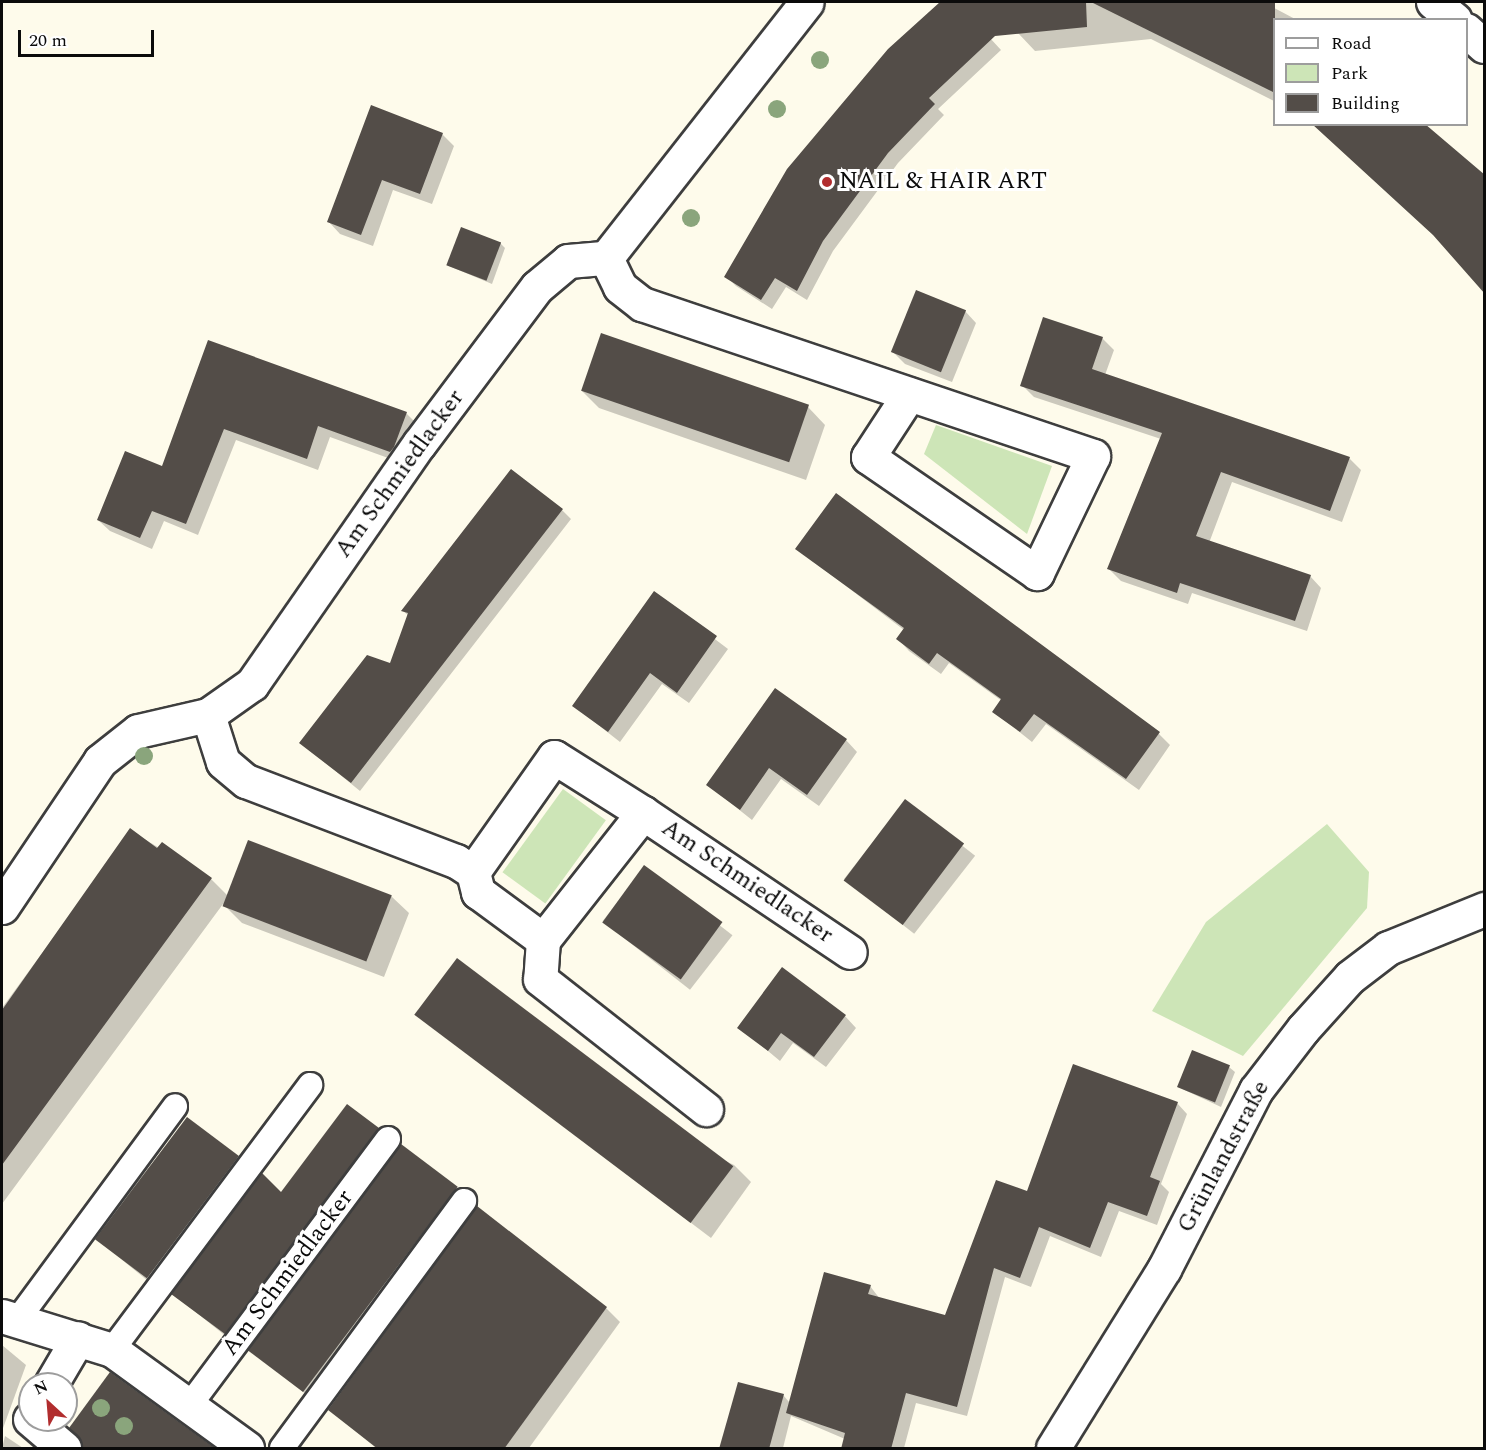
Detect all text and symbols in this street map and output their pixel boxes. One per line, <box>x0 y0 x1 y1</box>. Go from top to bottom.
scale bar <box>21 18 158 56</box>
legend <box>1273 18 1468 126</box>
text: 20 m <box>29 27 67 54</box>
text: Road <box>1331 30 1372 57</box>
text: Park <box>1331 60 1368 87</box>
text: Building <box>1331 90 1400 117</box>
place label: NAIL & HAIR ART <box>839 168 1047 196</box>
marker: NAIL & HAIR ART <box>820 175 834 189</box>
street label: Am Schmiedlacker <box>329 384 471 564</box>
street label: Am Schmiedlacker <box>656 814 838 950</box>
street label: Grünlandstraße <box>1172 1076 1276 1238</box>
street label: Am Schmiedlacker <box>216 1184 360 1362</box>
north arrow <box>18 1372 78 1432</box>
text: N <box>30 1374 52 1401</box>

